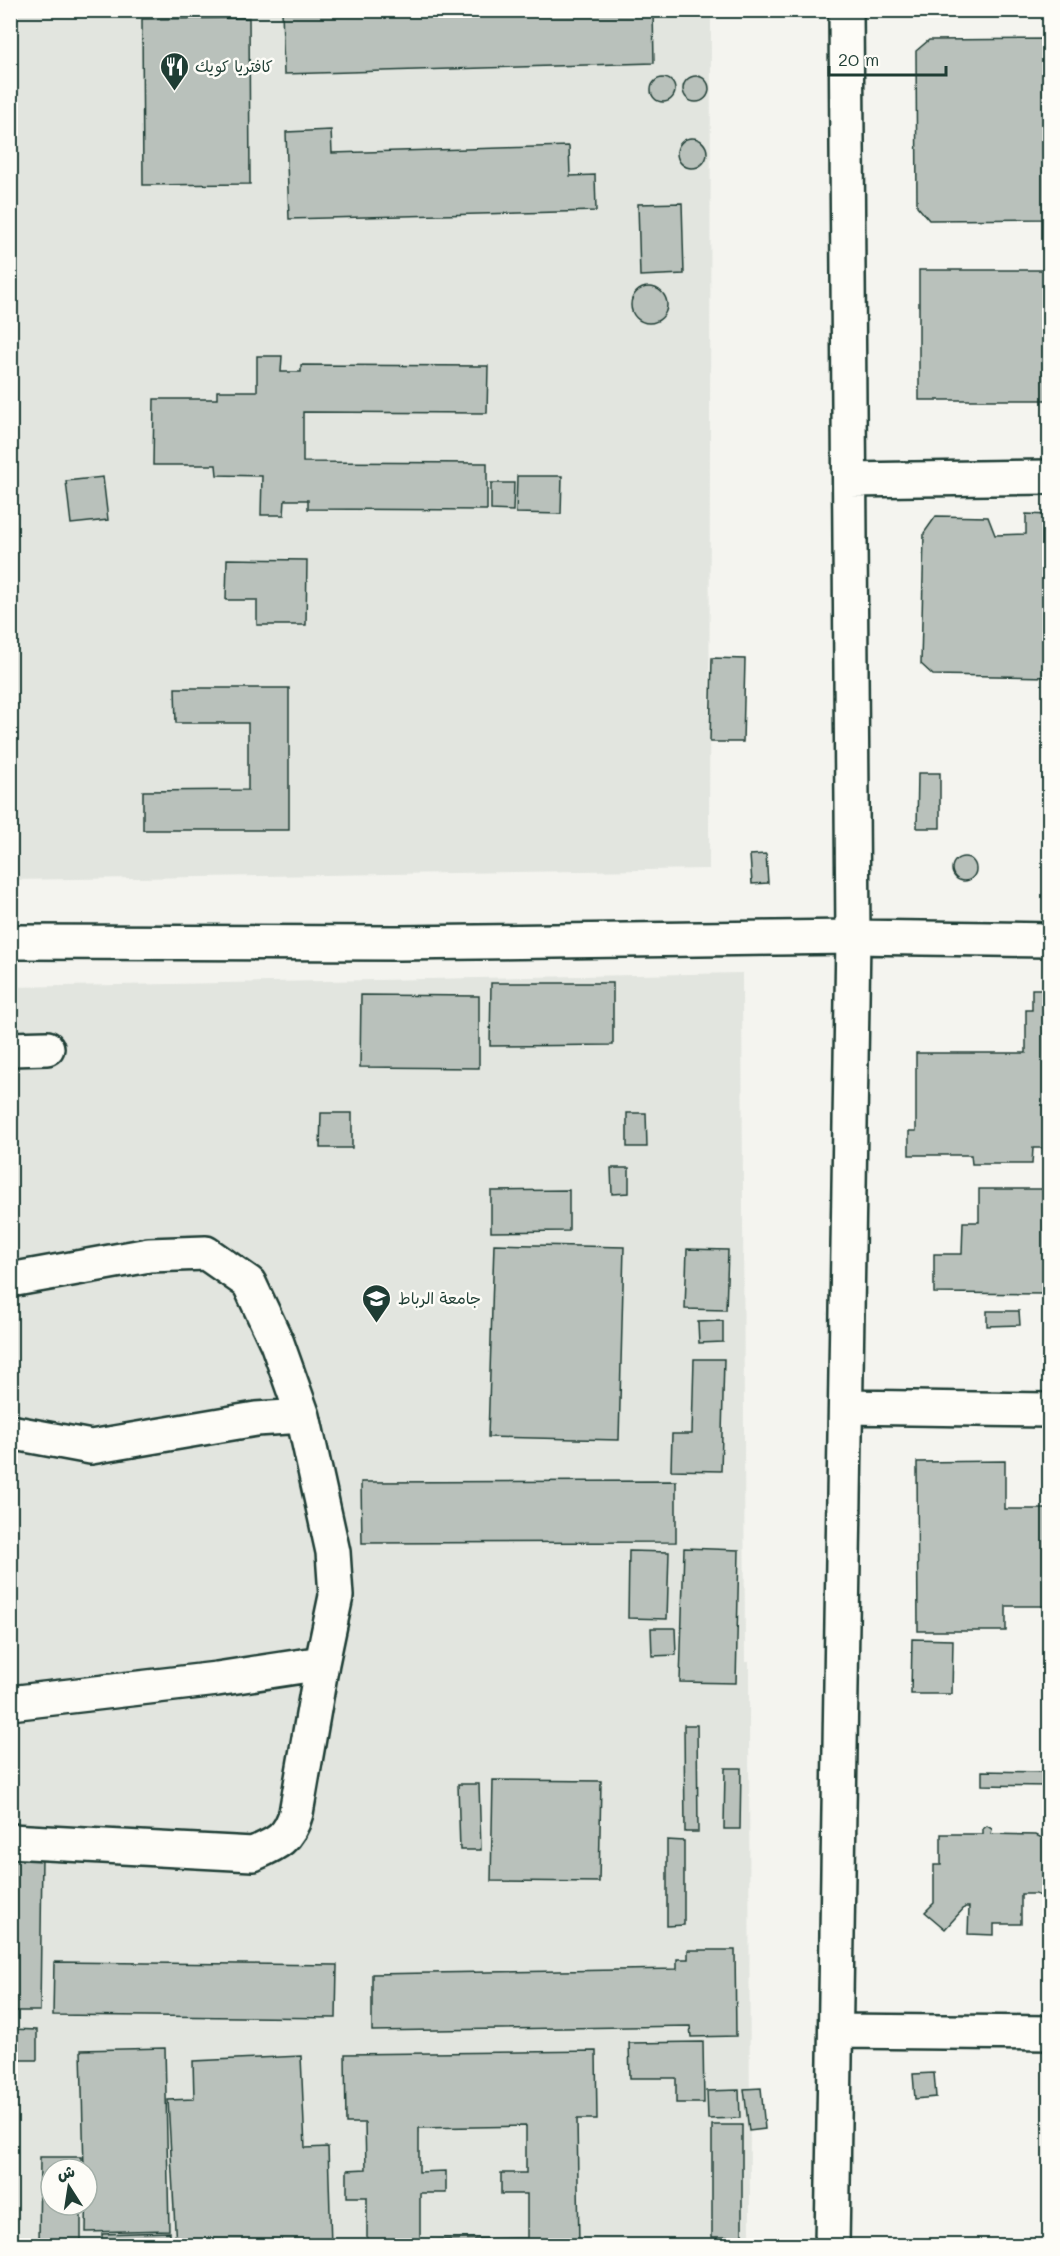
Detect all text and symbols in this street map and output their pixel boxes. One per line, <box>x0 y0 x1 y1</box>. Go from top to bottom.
scale bar <box>829 39 946 77</box>
text: 20 m <box>838 47 879 71</box>
restaurant icon: كافتريا كويك <box>158 50 190 92</box>
place label: كافتريا كويك <box>195 55 273 77</box>
school or university icon: جامعة الرباط <box>361 1282 393 1324</box>
place label: جامعة الرباط <box>398 1287 481 1308</box>
north arrow <box>39 2157 99 2217</box>
text: ش <box>55 2160 77 2184</box>

